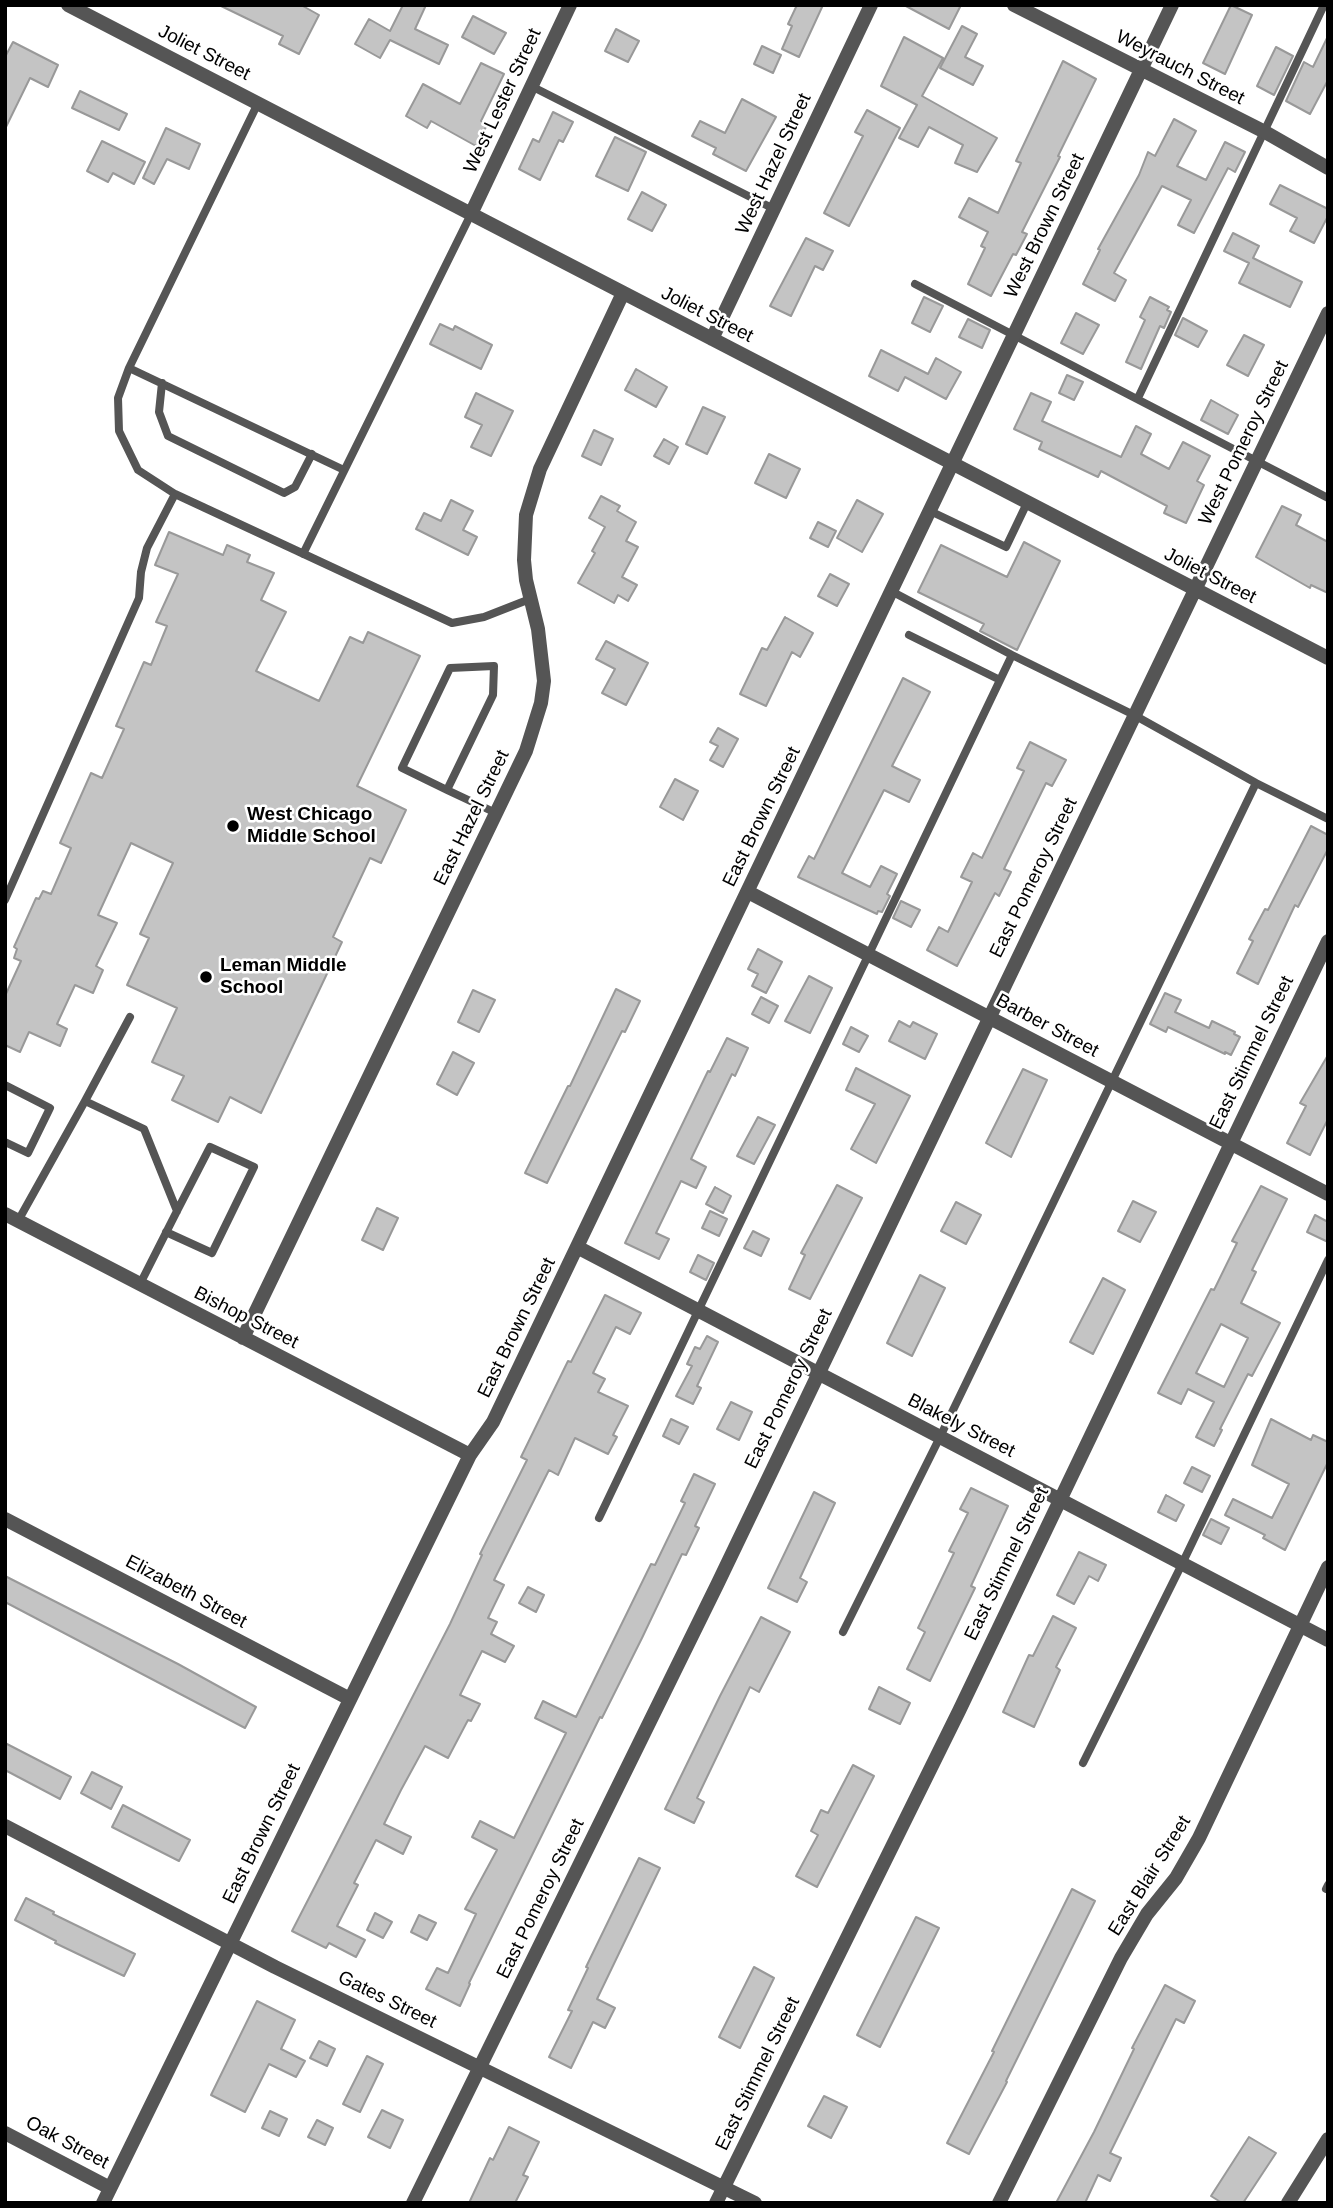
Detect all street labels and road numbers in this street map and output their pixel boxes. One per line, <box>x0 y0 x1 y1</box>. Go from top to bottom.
street label: Joliet Street <box>154 20 254 86</box>
street label: West Lester Street <box>459 25 547 177</box>
street label: Weyrauch Street <box>1112 26 1248 110</box>
street label: West Hazel Street <box>731 90 817 238</box>
street label: West Brown Street <box>1000 150 1090 302</box>
street label: Joliet Street <box>657 282 757 348</box>
street label: West Pomeroy Street <box>1194 357 1294 529</box>
street label: Joliet Street <box>1160 543 1260 609</box>
street label: East Brown Street <box>718 743 806 891</box>
street label: East Hazel Street <box>429 747 515 889</box>
street label: East Pomeroy Street <box>985 794 1083 962</box>
street label: East Stimmel Street <box>1205 973 1299 1133</box>
street label: Barber Street <box>992 989 1102 1063</box>
street label: East Brown Street <box>473 1254 561 1402</box>
street label: Bishop Street <box>190 1282 302 1354</box>
street label: East Pomeroy Street <box>740 1305 838 1473</box>
street label: Blakely Street <box>904 1389 1018 1463</box>
street label: East Stimmel Street <box>960 1484 1054 1644</box>
street label: Elizabeth Street <box>121 1550 251 1634</box>
street label: East Brown Street <box>218 1760 306 1908</box>
street label: East Blair Street <box>1104 1812 1196 1940</box>
street label: East Pomeroy Street <box>492 1815 590 1983</box>
street label: Gates Street <box>334 1966 440 2034</box>
street label: East Stimmel Street <box>711 1994 805 2154</box>
street label: Oak Street <box>22 2112 112 2174</box>

